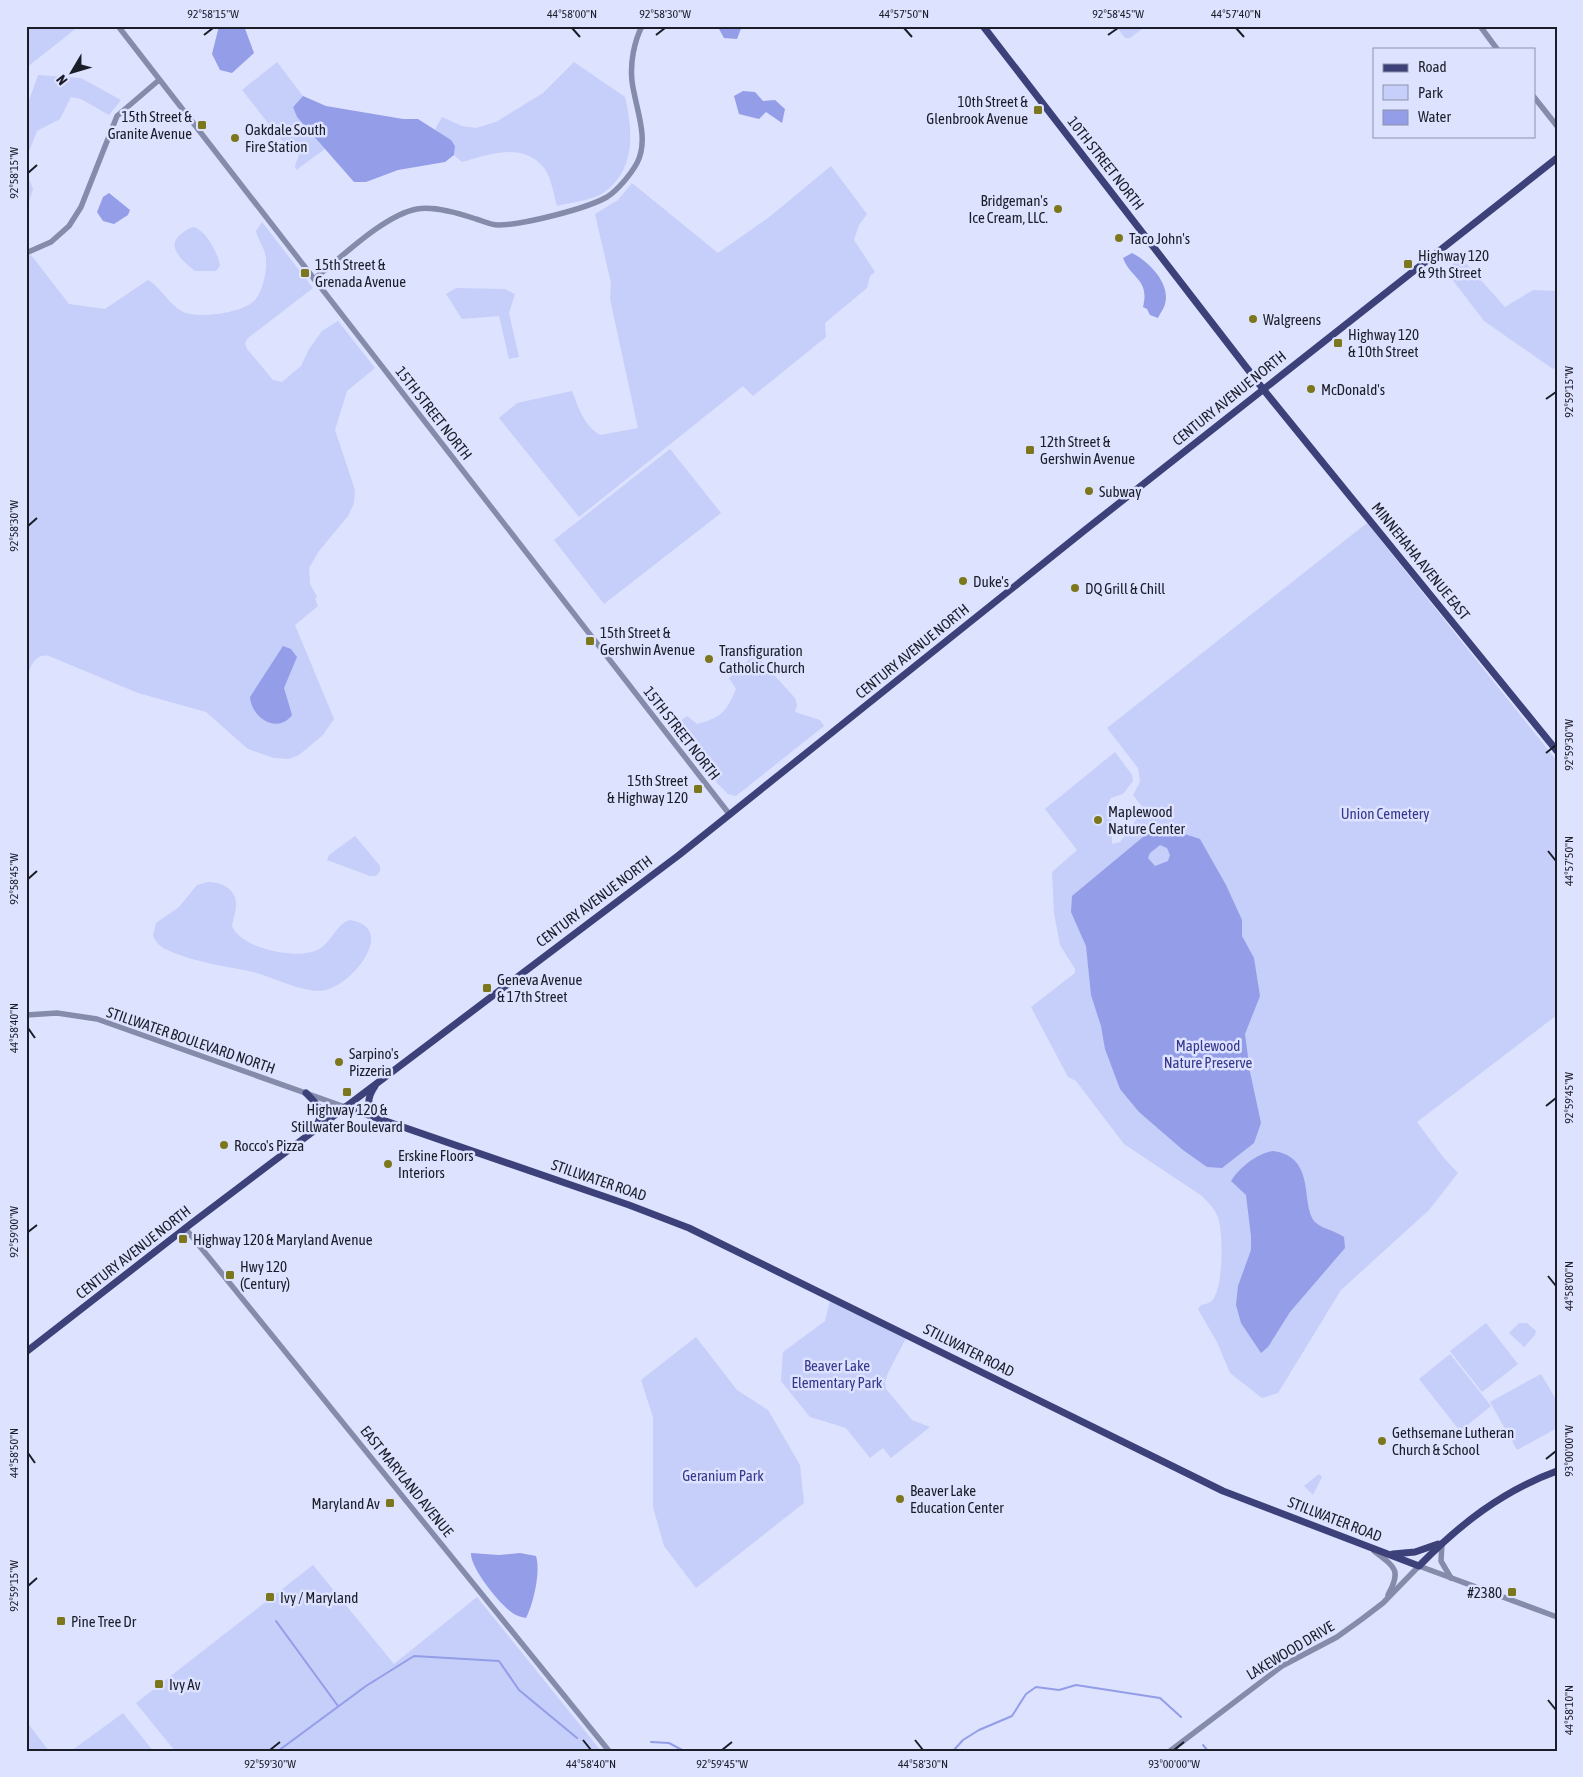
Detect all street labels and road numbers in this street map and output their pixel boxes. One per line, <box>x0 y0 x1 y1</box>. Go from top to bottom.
street label: 10TH STREET NORTH <box>1064 113 1148 213</box>
street label: CENTURY AVENUE NORTH <box>1169 347 1289 449</box>
street label: 15TH STREET NORTH <box>392 363 476 463</box>
street label: MINNEHAHA AVENUE EAST <box>1369 499 1474 623</box>
street label: CENTURY AVENUE NORTH <box>852 600 972 702</box>
street label: 15TH STREET NORTH <box>640 683 724 783</box>
street label: CENTURY AVENUE NORTH <box>533 852 655 950</box>
street label: STILLWATER BOULEVARD NORTH <box>105 1003 277 1077</box>
street label: STILLWATER ROAD <box>549 1156 649 1204</box>
street label: CENTURY AVENUE NORTH <box>72 1202 194 1302</box>
street label: STILLWATER ROAD <box>921 1320 1017 1380</box>
street label: EAST MARYLAND AVENUE <box>357 1422 457 1540</box>
street label: STILLWATER ROAD <box>1286 1493 1384 1545</box>
street label: LAKEWOOD DRIVE <box>1243 1617 1337 1683</box>

